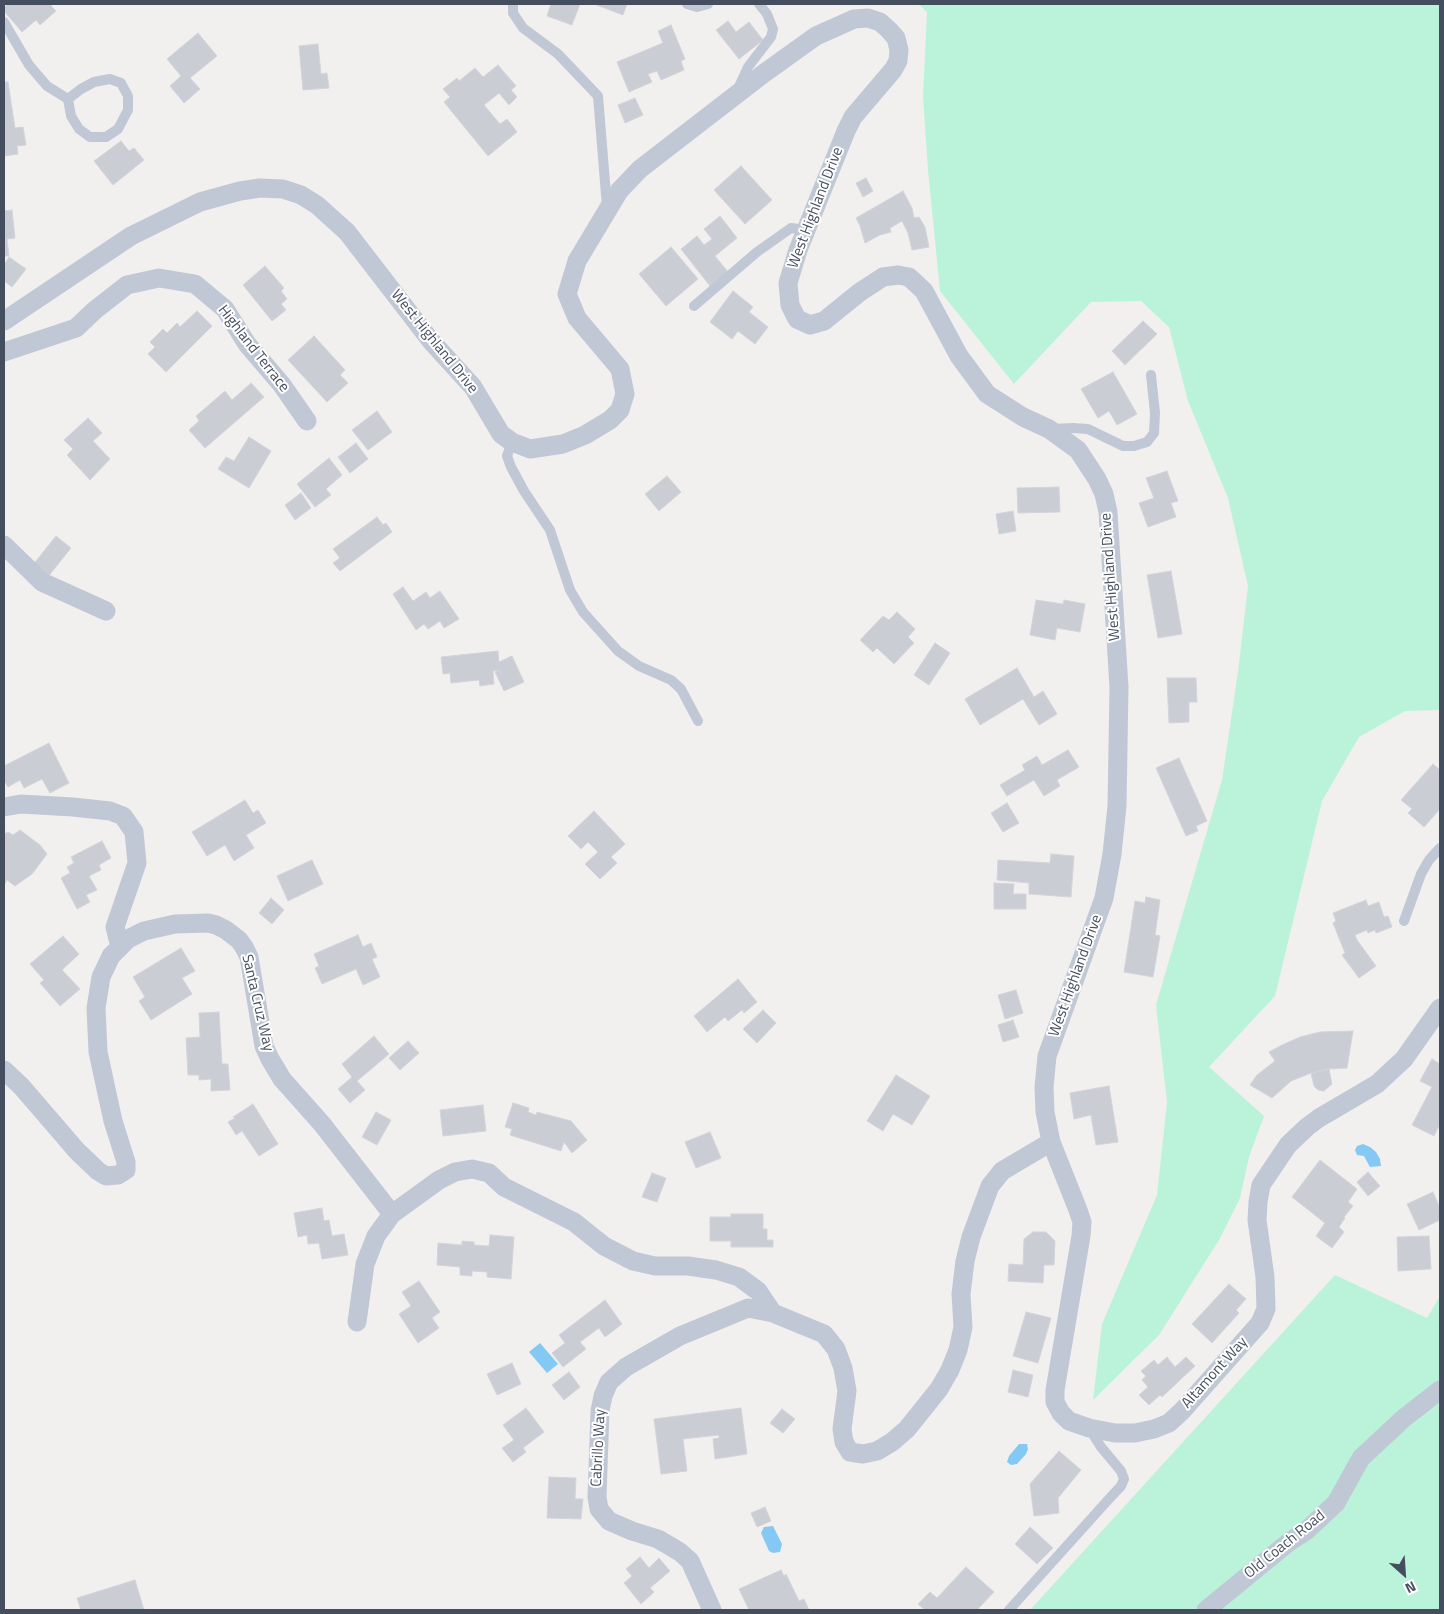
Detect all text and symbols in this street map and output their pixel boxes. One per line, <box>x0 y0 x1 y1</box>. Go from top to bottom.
street label: West Highland Drive <box>785 145 847 271</box>
street label: West Highland Drive <box>387 286 481 398</box>
street label: Highland Terrace <box>213 302 293 396</box>
street label: West Highland Drive <box>1098 512 1124 642</box>
street label: West Highland Drive <box>1046 913 1106 1039</box>
street label: Santa Cruz Way <box>237 953 277 1053</box>
street label: Altamont Way <box>1178 1334 1252 1412</box>
street label: Cabrillo Way <box>588 1409 610 1487</box>
street label: Old Coach Road <box>1241 1507 1329 1583</box>
north arrow <box>1379 1549 1429 1599</box>
text: N <box>1402 1576 1420 1599</box>

